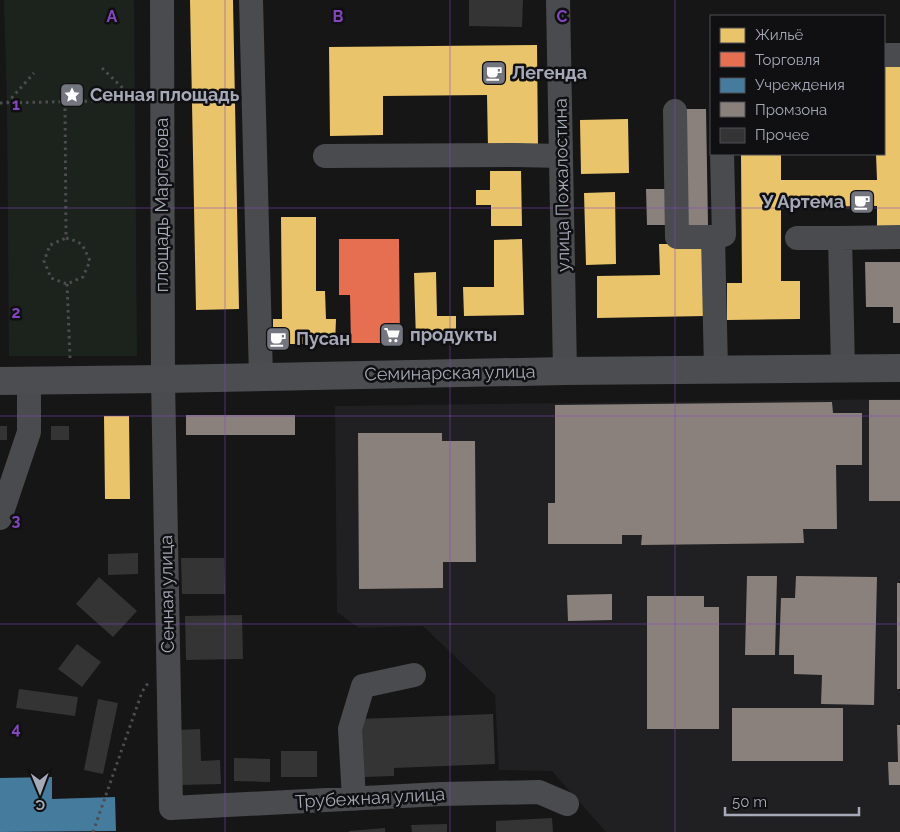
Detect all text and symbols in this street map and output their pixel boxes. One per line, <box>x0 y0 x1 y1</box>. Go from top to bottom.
text: A <box>107 7 118 26</box>
text: B <box>333 7 344 26</box>
text: C <box>557 7 568 26</box>
legend <box>710 15 885 155</box>
text: Жильё <box>755 26 804 44</box>
text: Торговля <box>755 51 820 69</box>
cafe icon: Легенда <box>481 60 507 86</box>
place label: Легенда <box>512 62 587 83</box>
text: Учреждения <box>755 76 845 94</box>
place icon: Сенная площадь <box>59 82 85 108</box>
place label: Сенная площадь <box>90 84 240 105</box>
text: 1 <box>12 95 20 114</box>
street label: улица Пожалостина <box>549 98 574 272</box>
text: Промзона <box>755 101 827 119</box>
street label: площадь Маргелова <box>151 118 172 292</box>
text: Прочее <box>755 126 809 144</box>
cafe icon: У Артема <box>849 189 875 215</box>
place label: У Артема <box>761 191 844 212</box>
text: 2 <box>11 303 21 322</box>
supermarket icon: продукты <box>379 322 405 348</box>
place label: продукты <box>410 324 497 345</box>
cafe icon: Пусан <box>265 326 291 352</box>
place label: Пусан <box>296 328 350 349</box>
street label: Семинарская улица <box>364 361 536 384</box>
text: 3 <box>12 511 21 530</box>
street label: Сенная улица <box>155 535 178 653</box>
text: 4 <box>11 719 21 738</box>
north arrow <box>15 767 65 817</box>
street label: Трубежная улица <box>294 783 446 812</box>
scale bar <box>725 784 859 816</box>
text: 50 m <box>732 793 767 811</box>
text: С <box>35 797 45 813</box>

